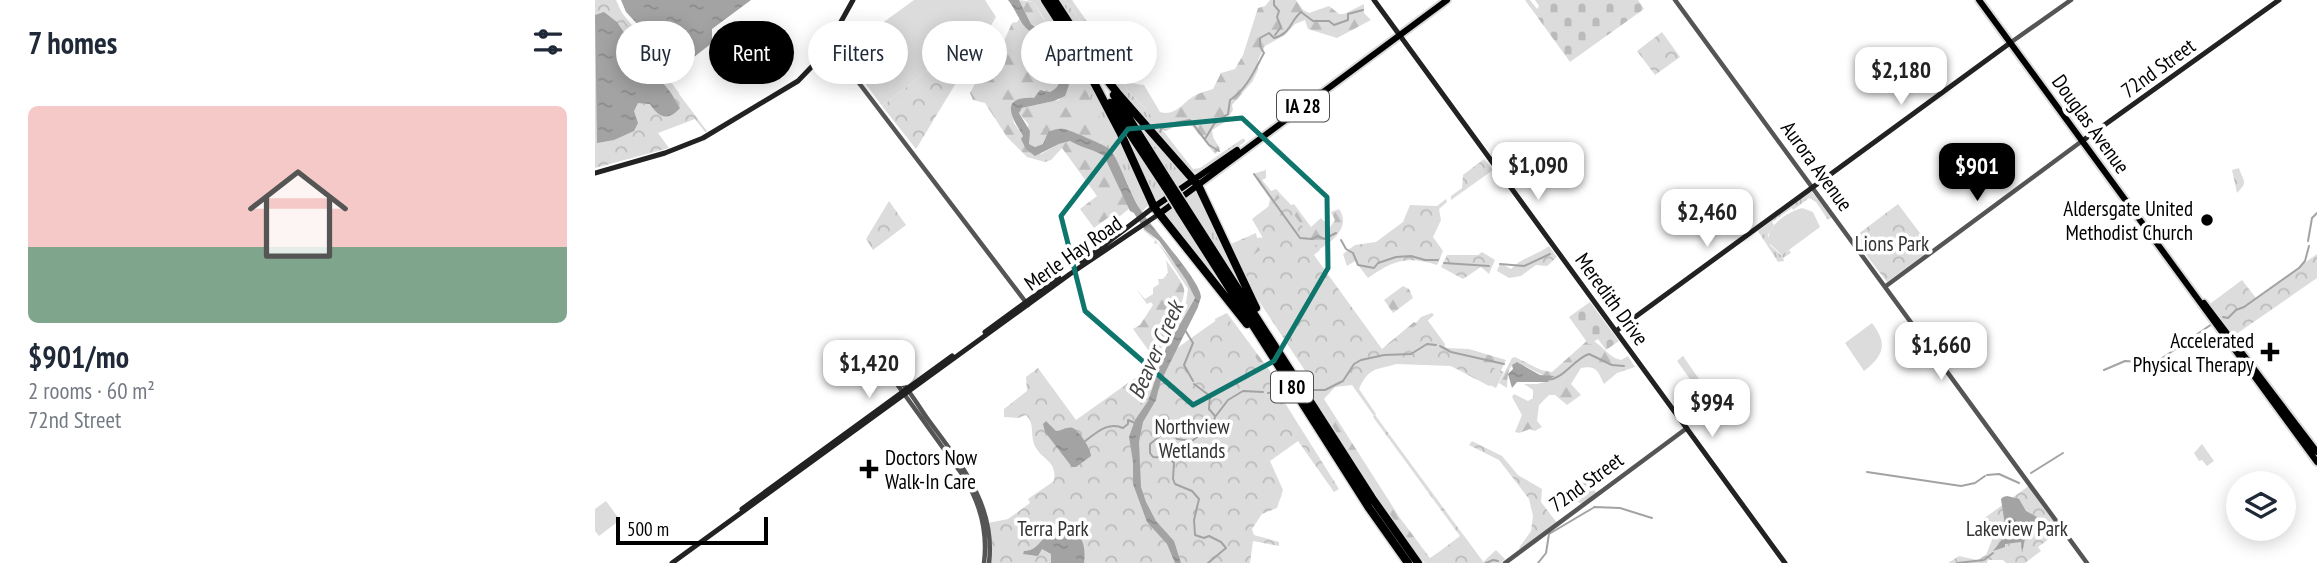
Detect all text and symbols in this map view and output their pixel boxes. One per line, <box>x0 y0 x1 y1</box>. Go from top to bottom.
chip: Buy <box>616 21 695 84</box>
chip: Rent <box>709 21 794 84</box>
chip: Filters <box>808 21 908 84</box>
chip: New <box>922 21 1007 84</box>
chip: Apartment <box>1021 21 1157 84</box>
text: 7 homes <box>28 23 117 62</box>
icon: filters <box>529 23 567 61</box>
street label: 72nd Street <box>2116 32 2201 104</box>
pin: $2,180 <box>1844 48 1958 107</box>
text: $2,180 <box>1871 55 1931 84</box>
street label: Douglas Avenue <box>2046 69 2136 179</box>
road number: IA 28 <box>1277 90 1329 122</box>
street label: Aurora Avenue <box>1775 116 1859 216</box>
pin: $1,090 <box>1481 142 1595 202</box>
pin: $901 <box>1936 144 2018 203</box>
text: $1,090 <box>1508 150 1568 179</box>
icon: home <box>235 151 361 277</box>
text: $901 <box>1955 151 1999 180</box>
pin: $2,460 <box>1650 190 1764 249</box>
place label: Aldersgate United Methodist Church <box>2063 195 2193 246</box>
text: $2,460 <box>1677 197 1737 226</box>
street label: Merle Hay Road <box>1019 210 1127 296</box>
marker: Aldersgate United Methodist Church <box>2199 212 2215 228</box>
park label: Lions Park <box>1855 230 1929 257</box>
street label: Meredith Drive <box>1569 247 1655 351</box>
water label: Beaver Creek <box>1121 294 1191 403</box>
pin: $1,660 <box>1884 322 1998 382</box>
place label: Accelerated Physical Therapy <box>2133 327 2254 378</box>
text: $1,660 <box>1911 330 1971 359</box>
text: $901/mo <box>28 337 129 376</box>
pin: $1,420 <box>812 340 926 400</box>
marker: Accelerated Physical Therapy <box>2260 342 2280 362</box>
text: $1,420 <box>839 348 899 377</box>
road number: I 80 <box>1271 372 1313 402</box>
text: 2 rooms · 60 m² <box>28 376 155 405</box>
pin: $994 <box>1671 380 1753 439</box>
text: $994 <box>1690 387 1734 416</box>
text: 72nd Street <box>28 405 121 434</box>
park label: Northview Wetlands <box>1154 413 1230 464</box>
place label: Doctors Now Walk-In Care <box>885 444 978 495</box>
street label: 72nd Street <box>1544 446 1629 518</box>
marker: Doctors Now Walk-In Care <box>859 459 879 479</box>
map controls <box>2226 471 2296 541</box>
button: layers <box>2226 471 2296 541</box>
scale bar <box>616 514 768 546</box>
park label: Terra Park <box>1017 515 1089 542</box>
park label: Lakeview Park <box>1966 515 2068 542</box>
text: 500 m <box>627 517 669 541</box>

